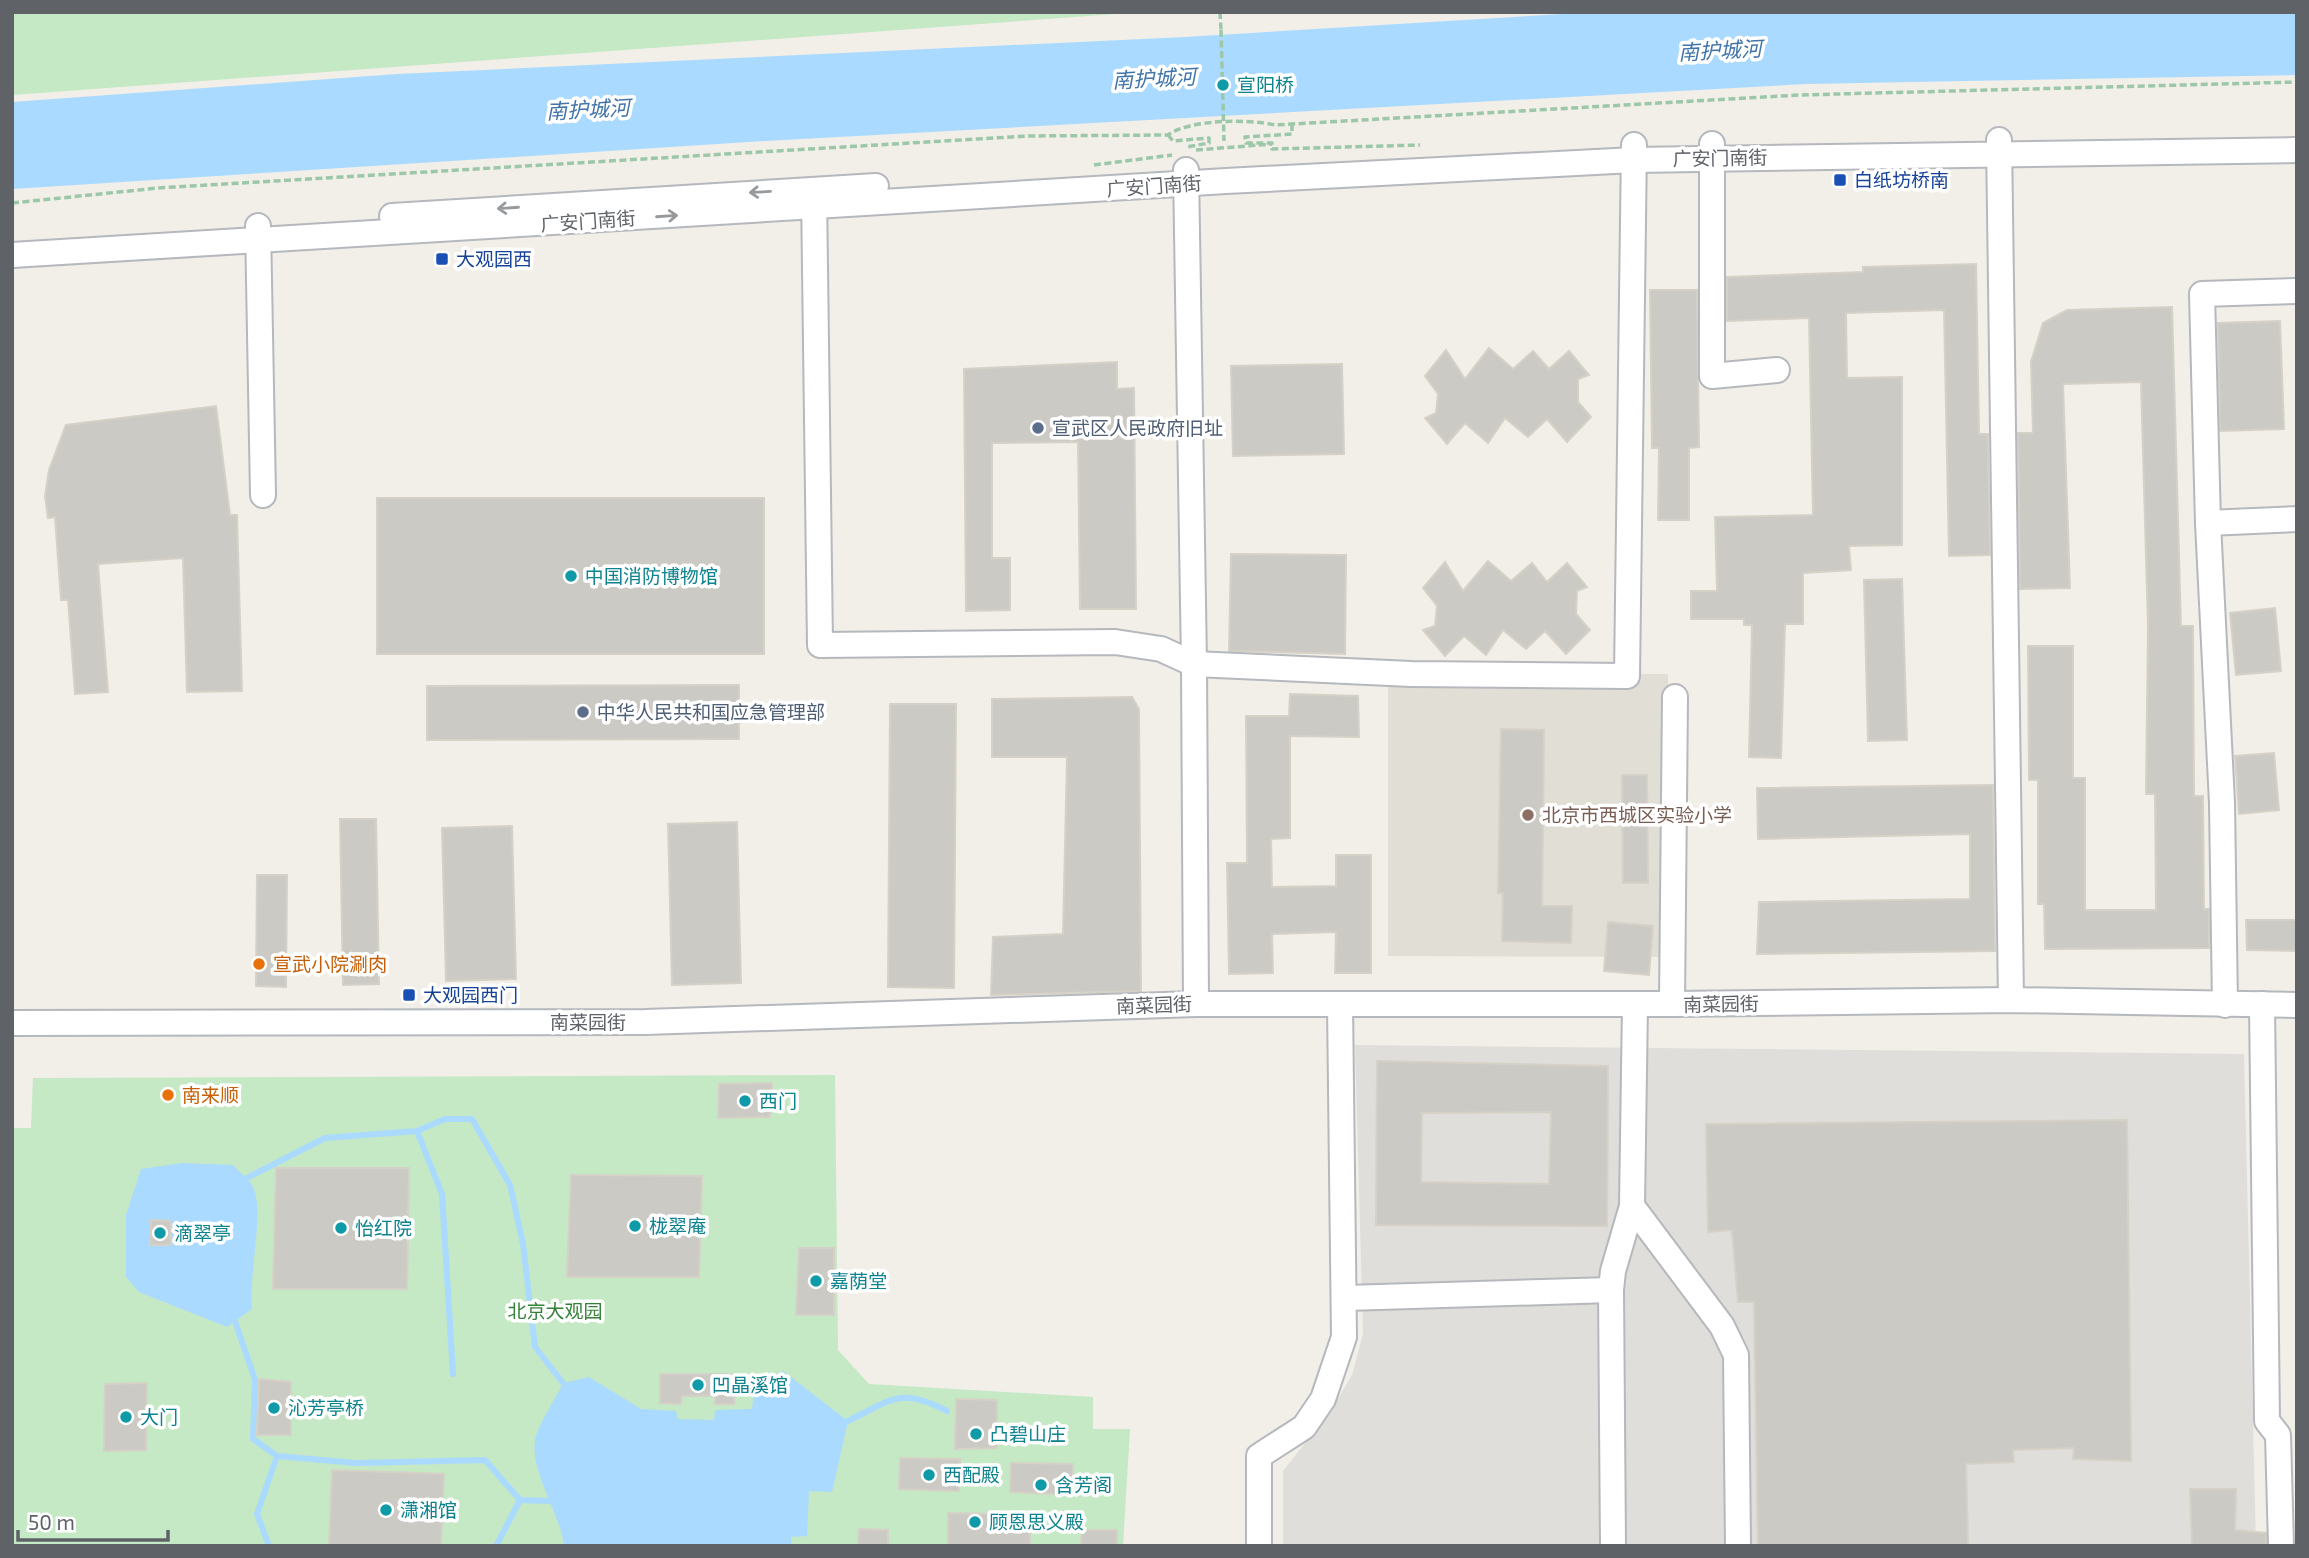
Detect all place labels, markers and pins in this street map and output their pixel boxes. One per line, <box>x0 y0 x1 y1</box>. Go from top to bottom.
place label: 宣阳桥 <box>1237 73 1294 96</box>
marker: 宣阳桥 <box>1215 77 1231 93</box>
place label: 白纸坊桥南 <box>1854 168 1949 191</box>
marker: 白纸坊桥南 <box>1832 172 1848 188</box>
place label: 大观园西 <box>456 247 532 270</box>
marker: 大观园西 <box>434 251 450 267</box>
place label: 宣武区人民政府旧址 <box>1052 416 1223 439</box>
marker: 宣武区人民政府旧址 <box>1030 420 1046 436</box>
place label: 中国消防博物馆 <box>585 564 718 587</box>
marker: 中国消防博物馆 <box>563 568 579 584</box>
place label: 中华人民共和国应急管理部 <box>597 700 825 723</box>
marker: 中华人民共和国应急管理部 <box>575 704 591 720</box>
place label: 北京市西城区实验小学 <box>1542 803 1732 826</box>
marker: 北京市西城区实验小学 <box>1520 807 1536 823</box>
place label: 宣武小院涮肉 <box>273 952 387 975</box>
marker: 宣武小院涮肉 <box>251 956 267 972</box>
place label: 大观园西门 <box>423 983 518 1006</box>
marker: 大观园西门 <box>401 987 417 1003</box>
place label: 南来顺 <box>182 1083 239 1106</box>
marker: 南来顺 <box>160 1087 176 1103</box>
place label: 西门 <box>759 1089 797 1112</box>
marker: 西门 <box>737 1093 753 1109</box>
place label: 栊翠庵 <box>649 1214 706 1237</box>
place label: 怡红院 <box>355 1216 412 1239</box>
marker: 栊翠庵 <box>627 1218 643 1234</box>
marker: 怡红院 <box>333 1220 349 1236</box>
place label: 滴翠亭 <box>174 1221 231 1244</box>
marker: 滴翠亭 <box>152 1225 168 1241</box>
place label: 嘉荫堂 <box>830 1269 887 1292</box>
marker: 嘉荫堂 <box>808 1273 824 1289</box>
place label: 凹晶溪馆 <box>712 1373 788 1396</box>
marker: 凹晶溪馆 <box>690 1377 706 1393</box>
place label: 沁芳亭桥 <box>288 1396 364 1419</box>
marker: 沁芳亭桥 <box>266 1400 282 1416</box>
place label: 大门 <box>140 1405 178 1428</box>
marker: 大门 <box>118 1409 134 1425</box>
place label: 凸碧山庄 <box>990 1422 1066 1445</box>
marker: 凸碧山庄 <box>968 1426 984 1442</box>
place label: 西配殿 <box>943 1463 1000 1486</box>
marker: 西配殿 <box>921 1467 937 1483</box>
place label: 含芳阁 <box>1055 1473 1112 1496</box>
marker: 含芳阁 <box>1033 1477 1049 1493</box>
place label: 潇湘馆 <box>400 1498 457 1521</box>
marker: 潇湘馆 <box>378 1502 394 1518</box>
place label: 顾恩思义殿 <box>989 1510 1084 1533</box>
marker: 顾恩思义殿 <box>967 1514 983 1530</box>

